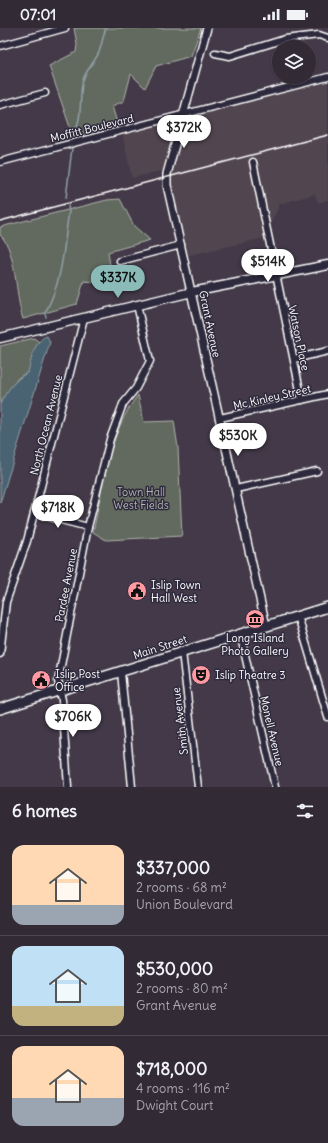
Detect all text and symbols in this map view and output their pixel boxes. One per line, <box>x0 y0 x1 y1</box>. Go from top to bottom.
text: 07:01 <box>20 5 56 24</box>
map controls <box>272 40 316 84</box>
button: layers <box>272 40 316 84</box>
street label: Moffitt Boulevard <box>49 111 136 145</box>
pin: $372K <box>156 115 212 149</box>
text: $372K <box>166 119 202 136</box>
pin: $514K <box>240 249 296 283</box>
text: $514K <box>250 253 286 270</box>
pin: $337K <box>90 265 146 299</box>
text: $337K <box>100 269 136 286</box>
street label: Grant Avenue <box>196 289 224 359</box>
street label: Watson Place <box>285 304 313 372</box>
street label: North Ocean Avenue <box>27 373 65 477</box>
street label: Mc Kinley Street <box>232 381 312 413</box>
pin: $530K <box>210 423 266 457</box>
text: $530K <box>219 427 257 444</box>
park label: Town Hall West Fields <box>113 485 169 512</box>
pin: $718K <box>30 495 86 529</box>
text: $718K <box>41 499 75 516</box>
street label: Pardee Avenue <box>52 547 80 623</box>
place label: Islip Town Hall West <box>151 578 201 605</box>
public building icon: Islip Town Hall West <box>126 580 148 602</box>
museum icon: Long Island Photo Gallery <box>244 608 266 630</box>
place label: Long Island Photo Gallery <box>221 631 289 658</box>
street label: Main Street <box>131 632 189 662</box>
theatre icon: Islip Theatre 3 <box>190 664 212 686</box>
place label: Islip Post Office <box>55 667 100 694</box>
place label: Islip Theatre 3 <box>215 668 286 682</box>
public building icon: Islip Post Office <box>30 669 52 691</box>
street label: Smith Avenue <box>169 686 191 755</box>
street label: Monell Avenue <box>257 694 287 768</box>
pin: $706K <box>45 704 101 738</box>
text: $706K <box>54 708 92 725</box>
text: 6 homes <box>12 800 77 822</box>
icon: filters <box>294 800 316 822</box>
text: $337,000 <box>136 857 210 879</box>
icon: home <box>44 861 92 909</box>
text: 2 rooms · 68 m² <box>136 879 227 896</box>
text: Union Boulevard <box>136 896 233 913</box>
text: $530,000 <box>136 958 213 980</box>
icon: home <box>44 962 92 1010</box>
text: 2 rooms · 80 m² <box>136 980 228 997</box>
text: Grant Avenue <box>136 997 216 1014</box>
text: $718,000 <box>136 1058 207 1080</box>
icon: home <box>44 1062 92 1110</box>
text: 4 rooms · 116 m² <box>136 1080 230 1097</box>
text: Dwight Court <box>136 1097 213 1114</box>

